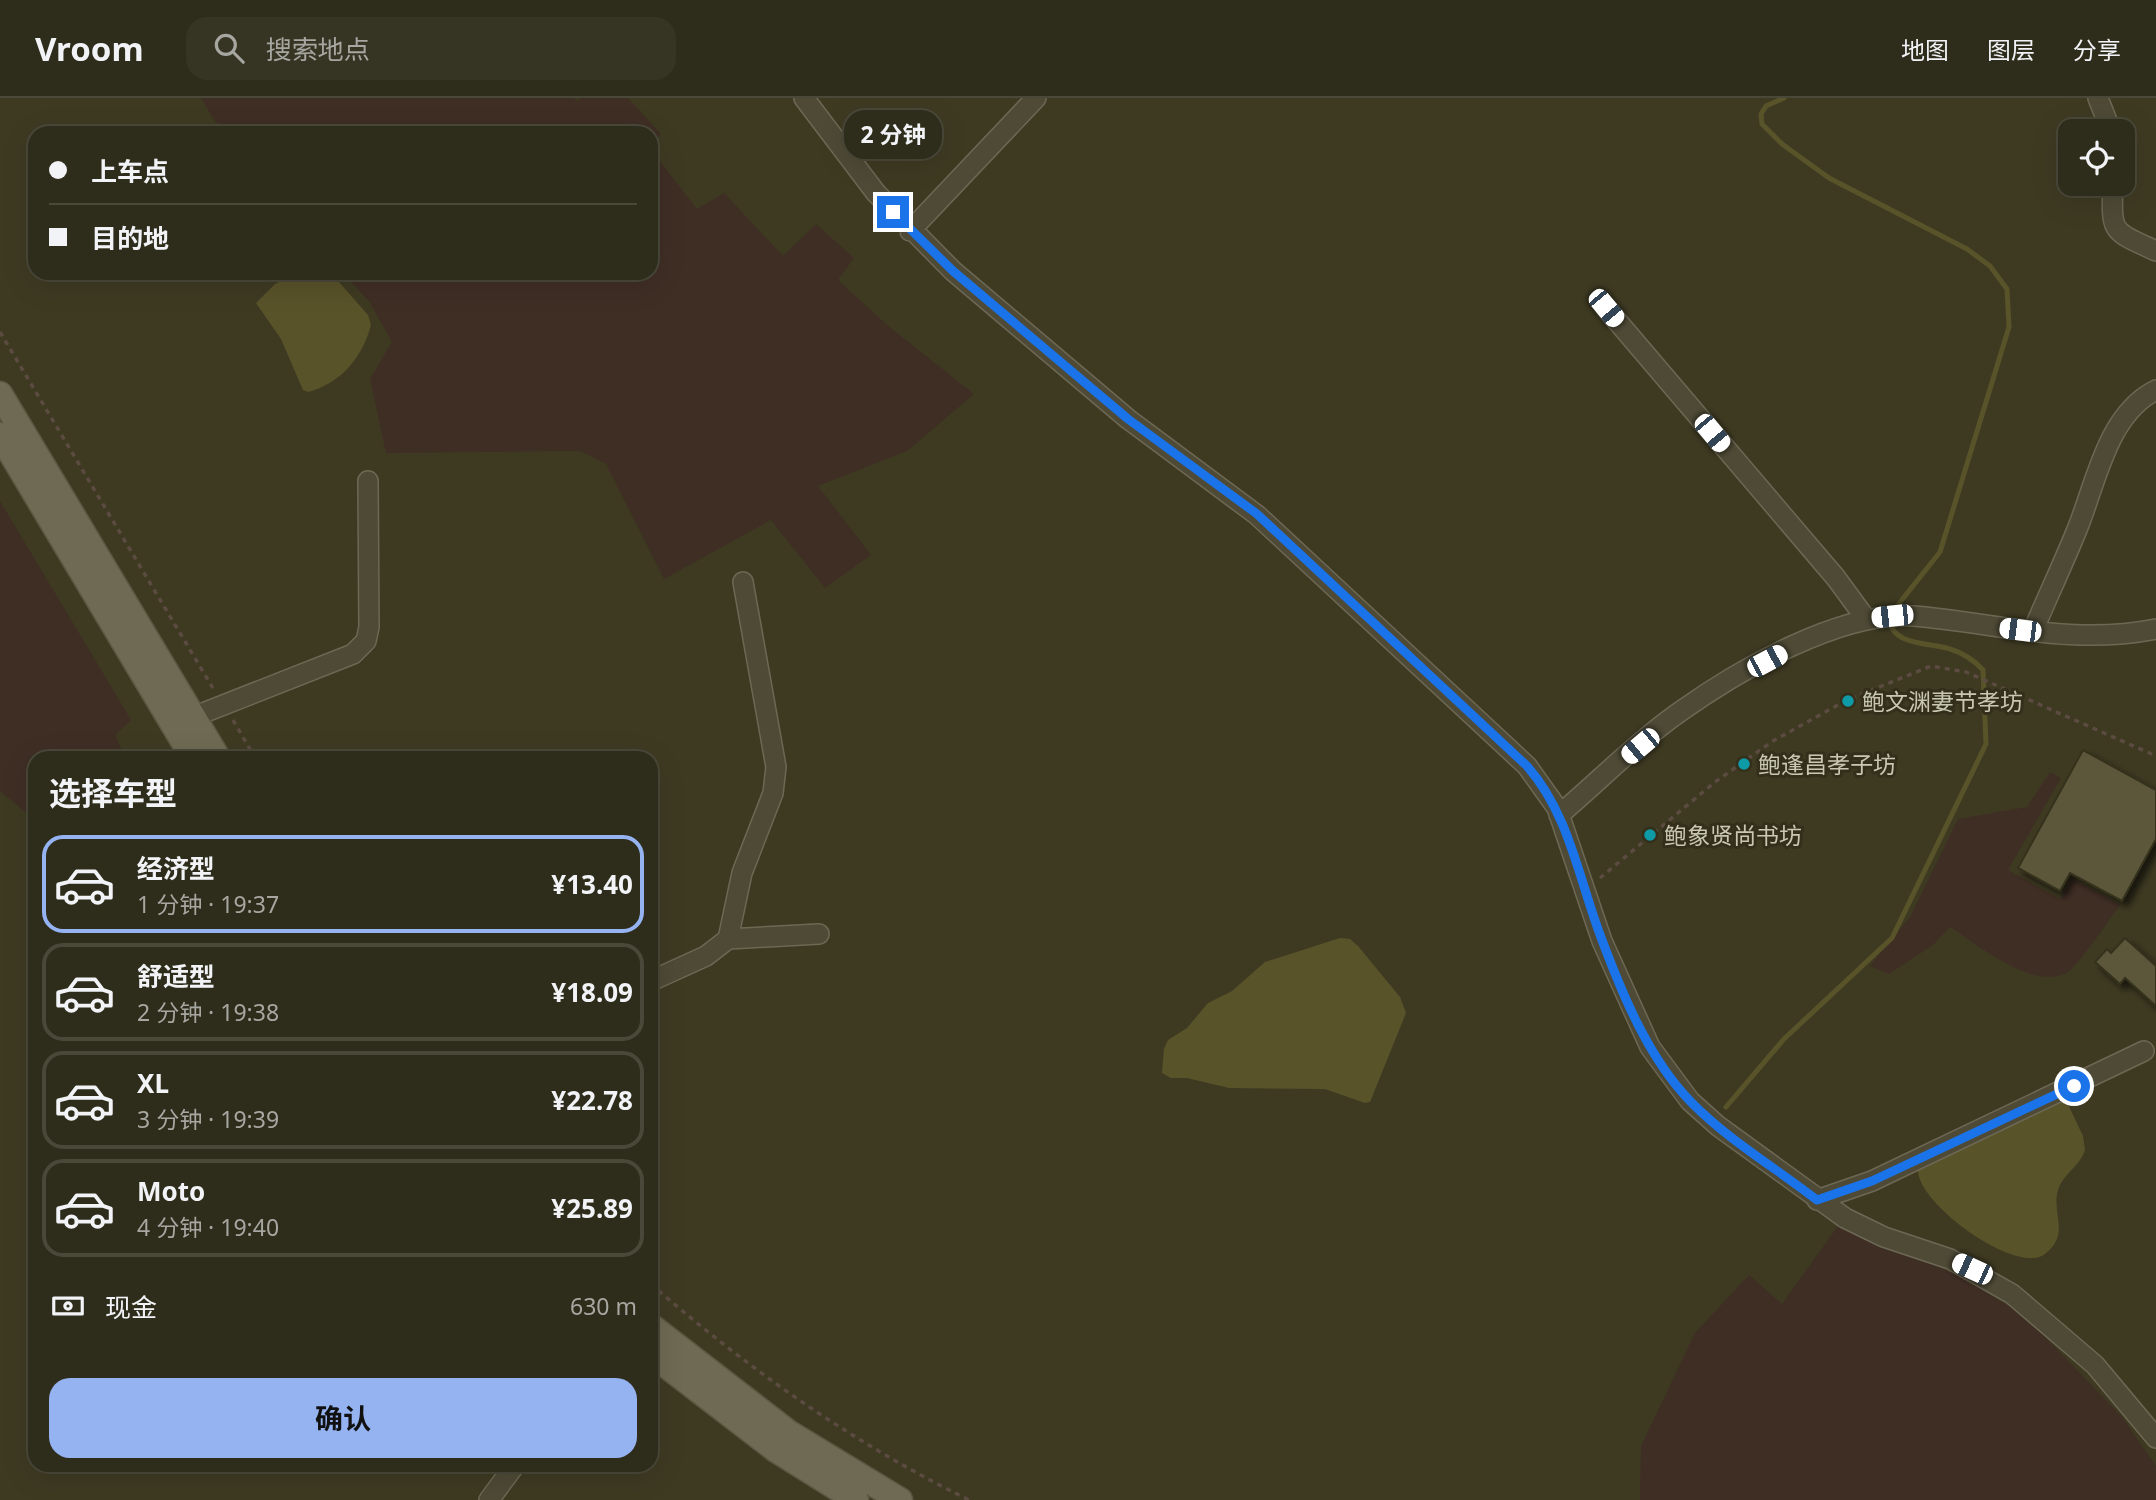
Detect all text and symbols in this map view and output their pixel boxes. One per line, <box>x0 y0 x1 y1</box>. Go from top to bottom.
search box <box>186 17 676 80</box>
text: Vroom <box>35 26 144 71</box>
icon: search <box>210 29 248 67</box>
text: 搜索地点 <box>266 31 370 67</box>
text: 地图 <box>1901 33 1949 66</box>
text: 图层 <box>1987 33 2035 66</box>
text: 分享 <box>2073 33 2121 66</box>
callout: 2 分钟 <box>844 110 942 159</box>
text: 2 分钟 <box>860 118 926 150</box>
map controls <box>2058 119 2135 196</box>
button: locate <box>2058 119 2135 196</box>
text: 上车点 <box>91 153 169 189</box>
route end <box>877 196 909 228</box>
text: 目的地 <box>91 220 169 256</box>
car <box>1585 285 1628 331</box>
car <box>1691 410 1734 456</box>
car <box>1871 603 1914 629</box>
car <box>1998 617 2043 643</box>
car <box>1744 642 1791 680</box>
place label: 鲍文渊妻节孝坊 <box>1862 685 2023 717</box>
marker: 鲍文渊妻节孝坊 <box>1840 693 1856 709</box>
car <box>1618 724 1663 768</box>
place label: 鲍逢昌孝子坊 <box>1758 748 1896 780</box>
marker: 鲍逢昌孝子坊 <box>1736 756 1752 772</box>
text: 选择车型 <box>49 771 177 814</box>
place label: 鲍象贤尚书坊 <box>1664 819 1802 851</box>
marker: 鲍象贤尚书坊 <box>1642 827 1658 843</box>
text: 经济型 <box>137 850 215 886</box>
icon: car <box>53 853 116 916</box>
text: ¥13.40 <box>551 866 633 902</box>
text: 1 分钟 · 19:37 <box>137 888 279 920</box>
text: 舒适型 <box>137 958 215 994</box>
icon: car <box>53 961 116 1024</box>
text: ¥18.09 <box>551 974 633 1010</box>
text: 2 分钟 · 19:38 <box>137 996 279 1028</box>
text: XL <box>137 1065 169 1101</box>
icon: car <box>53 1069 116 1132</box>
route start <box>2058 1070 2090 1102</box>
text: ¥22.78 <box>551 1082 633 1118</box>
text: 3 分钟 · 19:39 <box>137 1103 279 1135</box>
text: Moto <box>137 1173 205 1209</box>
icon: car <box>53 1177 116 1240</box>
text: ¥25.89 <box>551 1190 633 1226</box>
text: 4 分钟 · 19:40 <box>137 1211 279 1243</box>
car <box>1949 1251 1996 1287</box>
icon: cash <box>49 1287 87 1325</box>
text: 现金 <box>105 1289 157 1325</box>
text: 630 m <box>570 1290 637 1322</box>
button: 确认 <box>49 1378 637 1458</box>

